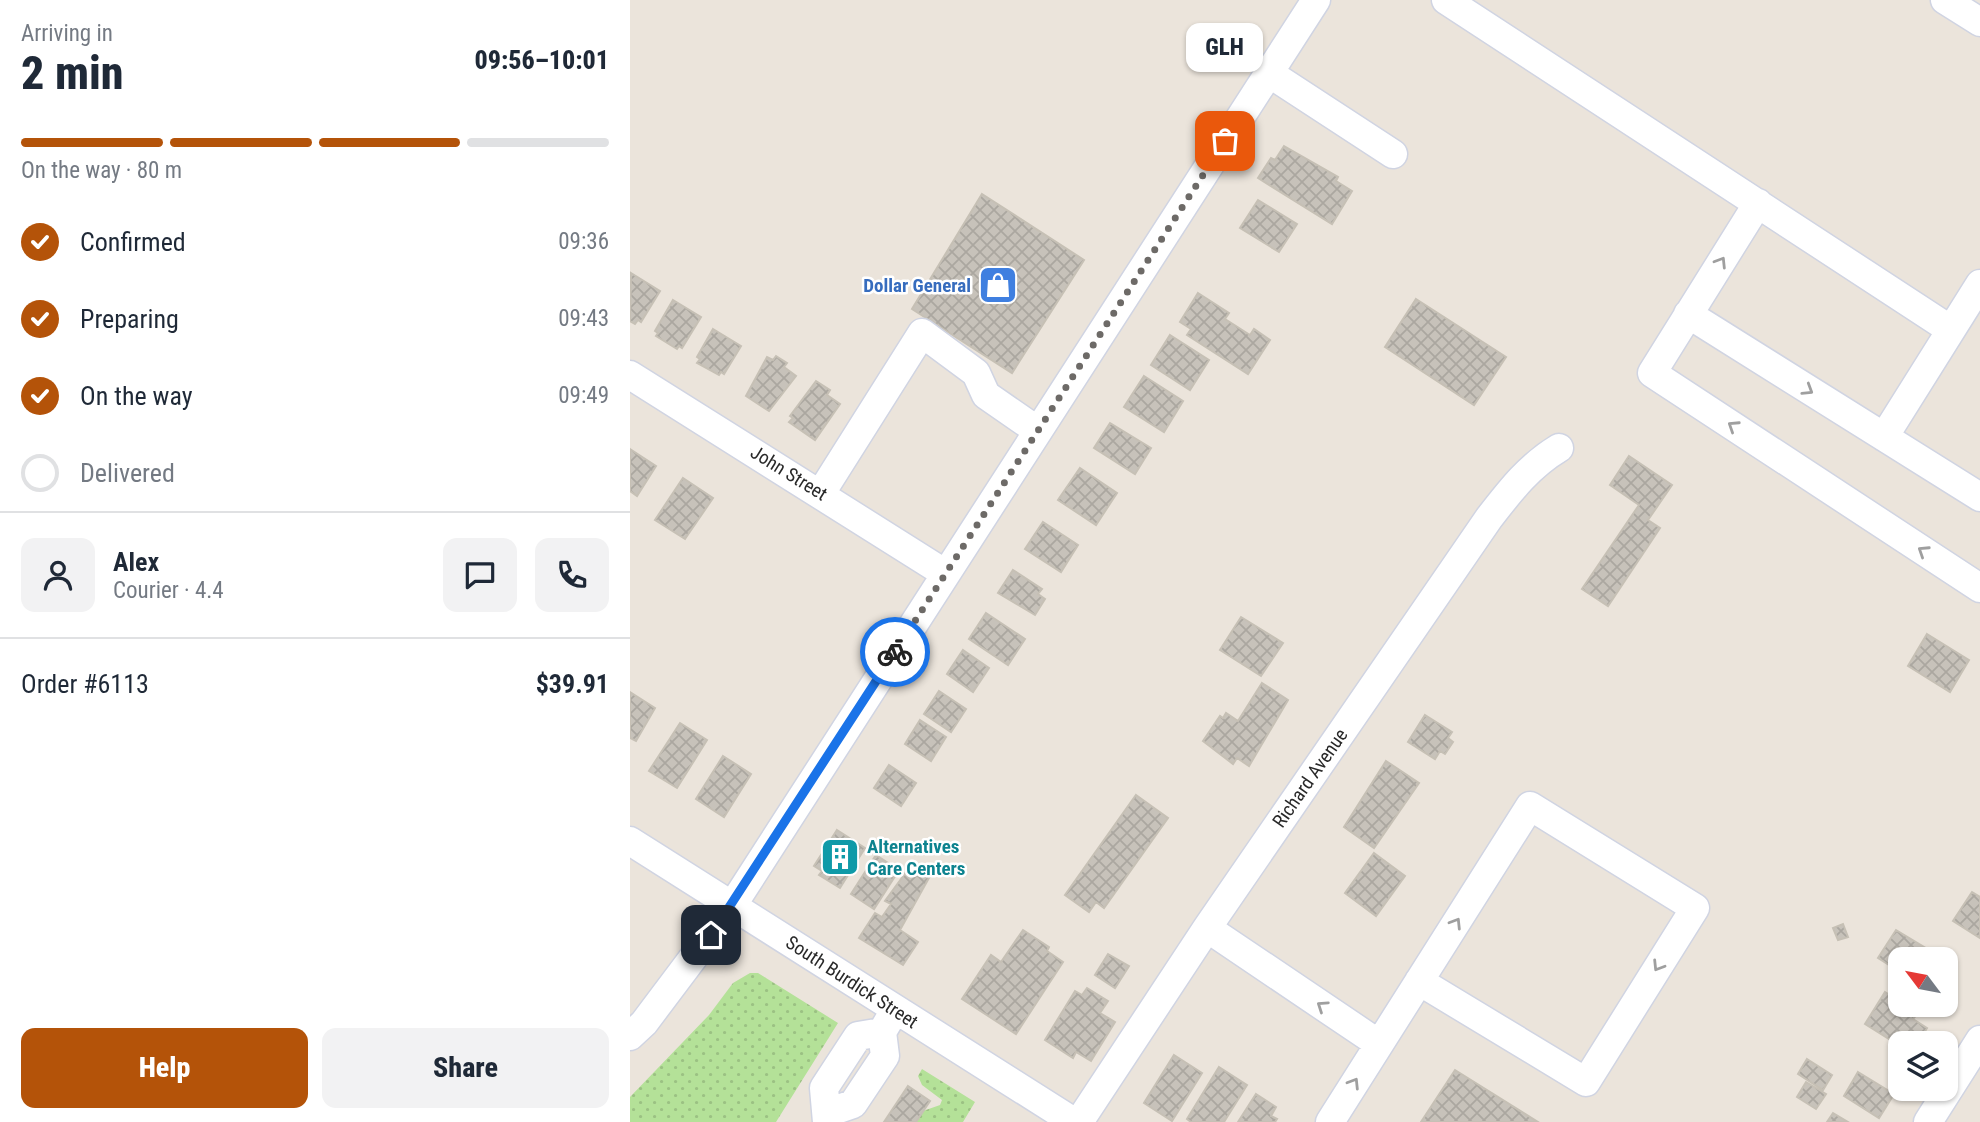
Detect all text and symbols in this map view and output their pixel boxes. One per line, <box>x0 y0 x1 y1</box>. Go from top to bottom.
text: Arriving in <box>21 20 113 47</box>
callout: GLH <box>1186 22 1264 71</box>
text: GLH <box>1205 34 1244 61</box>
text: 09:56–10:01 <box>475 45 609 75</box>
text: 2 min <box>21 46 124 100</box>
pin <box>1195 111 1255 171</box>
icon: bag <box>1206 122 1244 160</box>
text: On the way · 80 m <box>21 157 182 184</box>
icon: check <box>21 223 59 261</box>
text: Confirmed <box>80 227 186 257</box>
text: 09:36 <box>558 228 609 255</box>
one-way arrow <box>1713 256 1726 269</box>
shop icon: Dollar General <box>977 264 1019 306</box>
place label: Dollar General <box>863 274 971 297</box>
icon: check <box>21 300 59 338</box>
text: Preparing <box>80 304 179 334</box>
text: 09:43 <box>558 305 609 332</box>
icon: check <box>21 377 59 415</box>
text: On the way <box>80 381 193 411</box>
one-way arrow <box>1801 381 1814 394</box>
text: 09:49 <box>558 382 609 409</box>
one-way arrow <box>1728 421 1741 434</box>
street label: John Street <box>746 440 832 506</box>
text: Delivered <box>80 458 175 488</box>
button: person <box>21 538 95 612</box>
button: chat <box>443 538 517 612</box>
button: phone <box>535 538 609 612</box>
one-way arrow <box>1918 546 1931 559</box>
text: Alex <box>113 547 159 577</box>
text: Courier · 4.4 <box>113 577 224 604</box>
courier <box>860 617 930 687</box>
icon: bike <box>876 633 914 671</box>
text: Order #6113 <box>21 669 149 699</box>
text: $39.91 <box>536 669 609 699</box>
street label: Richard Avenue <box>1267 724 1353 832</box>
place label: Alternatives Care Centers <box>867 835 965 880</box>
building icon: Alternatives Care Centers <box>819 836 861 878</box>
pin <box>681 905 741 965</box>
icon: home <box>692 916 730 954</box>
one-way arrow <box>1447 918 1460 931</box>
street label: South Burdick Street <box>782 931 922 1033</box>
north arrow <box>1888 947 1958 1017</box>
map controls <box>1888 947 1958 1101</box>
one-way arrow <box>1654 959 1667 972</box>
one-way arrow <box>1317 1001 1330 1014</box>
button: Help <box>21 1028 308 1108</box>
button: Share <box>322 1028 609 1108</box>
button: layers <box>1888 1031 1958 1101</box>
one-way arrow <box>1346 1078 1359 1091</box>

